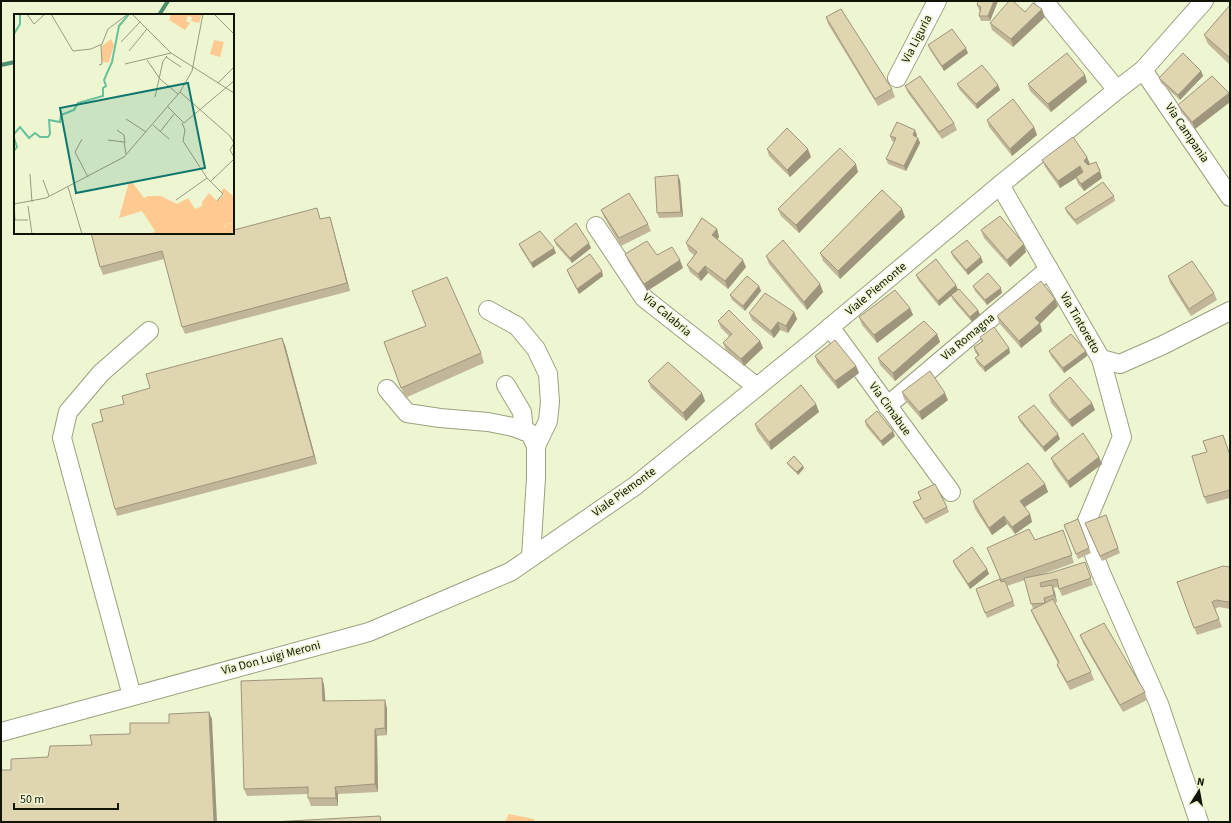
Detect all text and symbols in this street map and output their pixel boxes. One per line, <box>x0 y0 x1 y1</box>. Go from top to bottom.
street label: Via Liguria <box>898 12 936 66</box>
inset map <box>14 14 234 234</box>
street label: Via Campania <box>1161 100 1213 166</box>
street label: Viale Piemonte <box>842 258 910 320</box>
street label: Via Calabria <box>639 289 695 341</box>
street label: Via Tintoretto <box>1056 289 1104 357</box>
street label: Via Romagna <box>937 309 999 365</box>
street label: Via Cimabue <box>865 379 915 439</box>
street label: Viale Piemonte <box>589 463 659 521</box>
street label: Via Don Luigi Meroni <box>220 637 322 679</box>
north arrow <box>1179 771 1219 811</box>
text: N <box>1196 774 1206 790</box>
scale bar <box>14 785 118 811</box>
text: 50 m <box>20 791 44 808</box>

